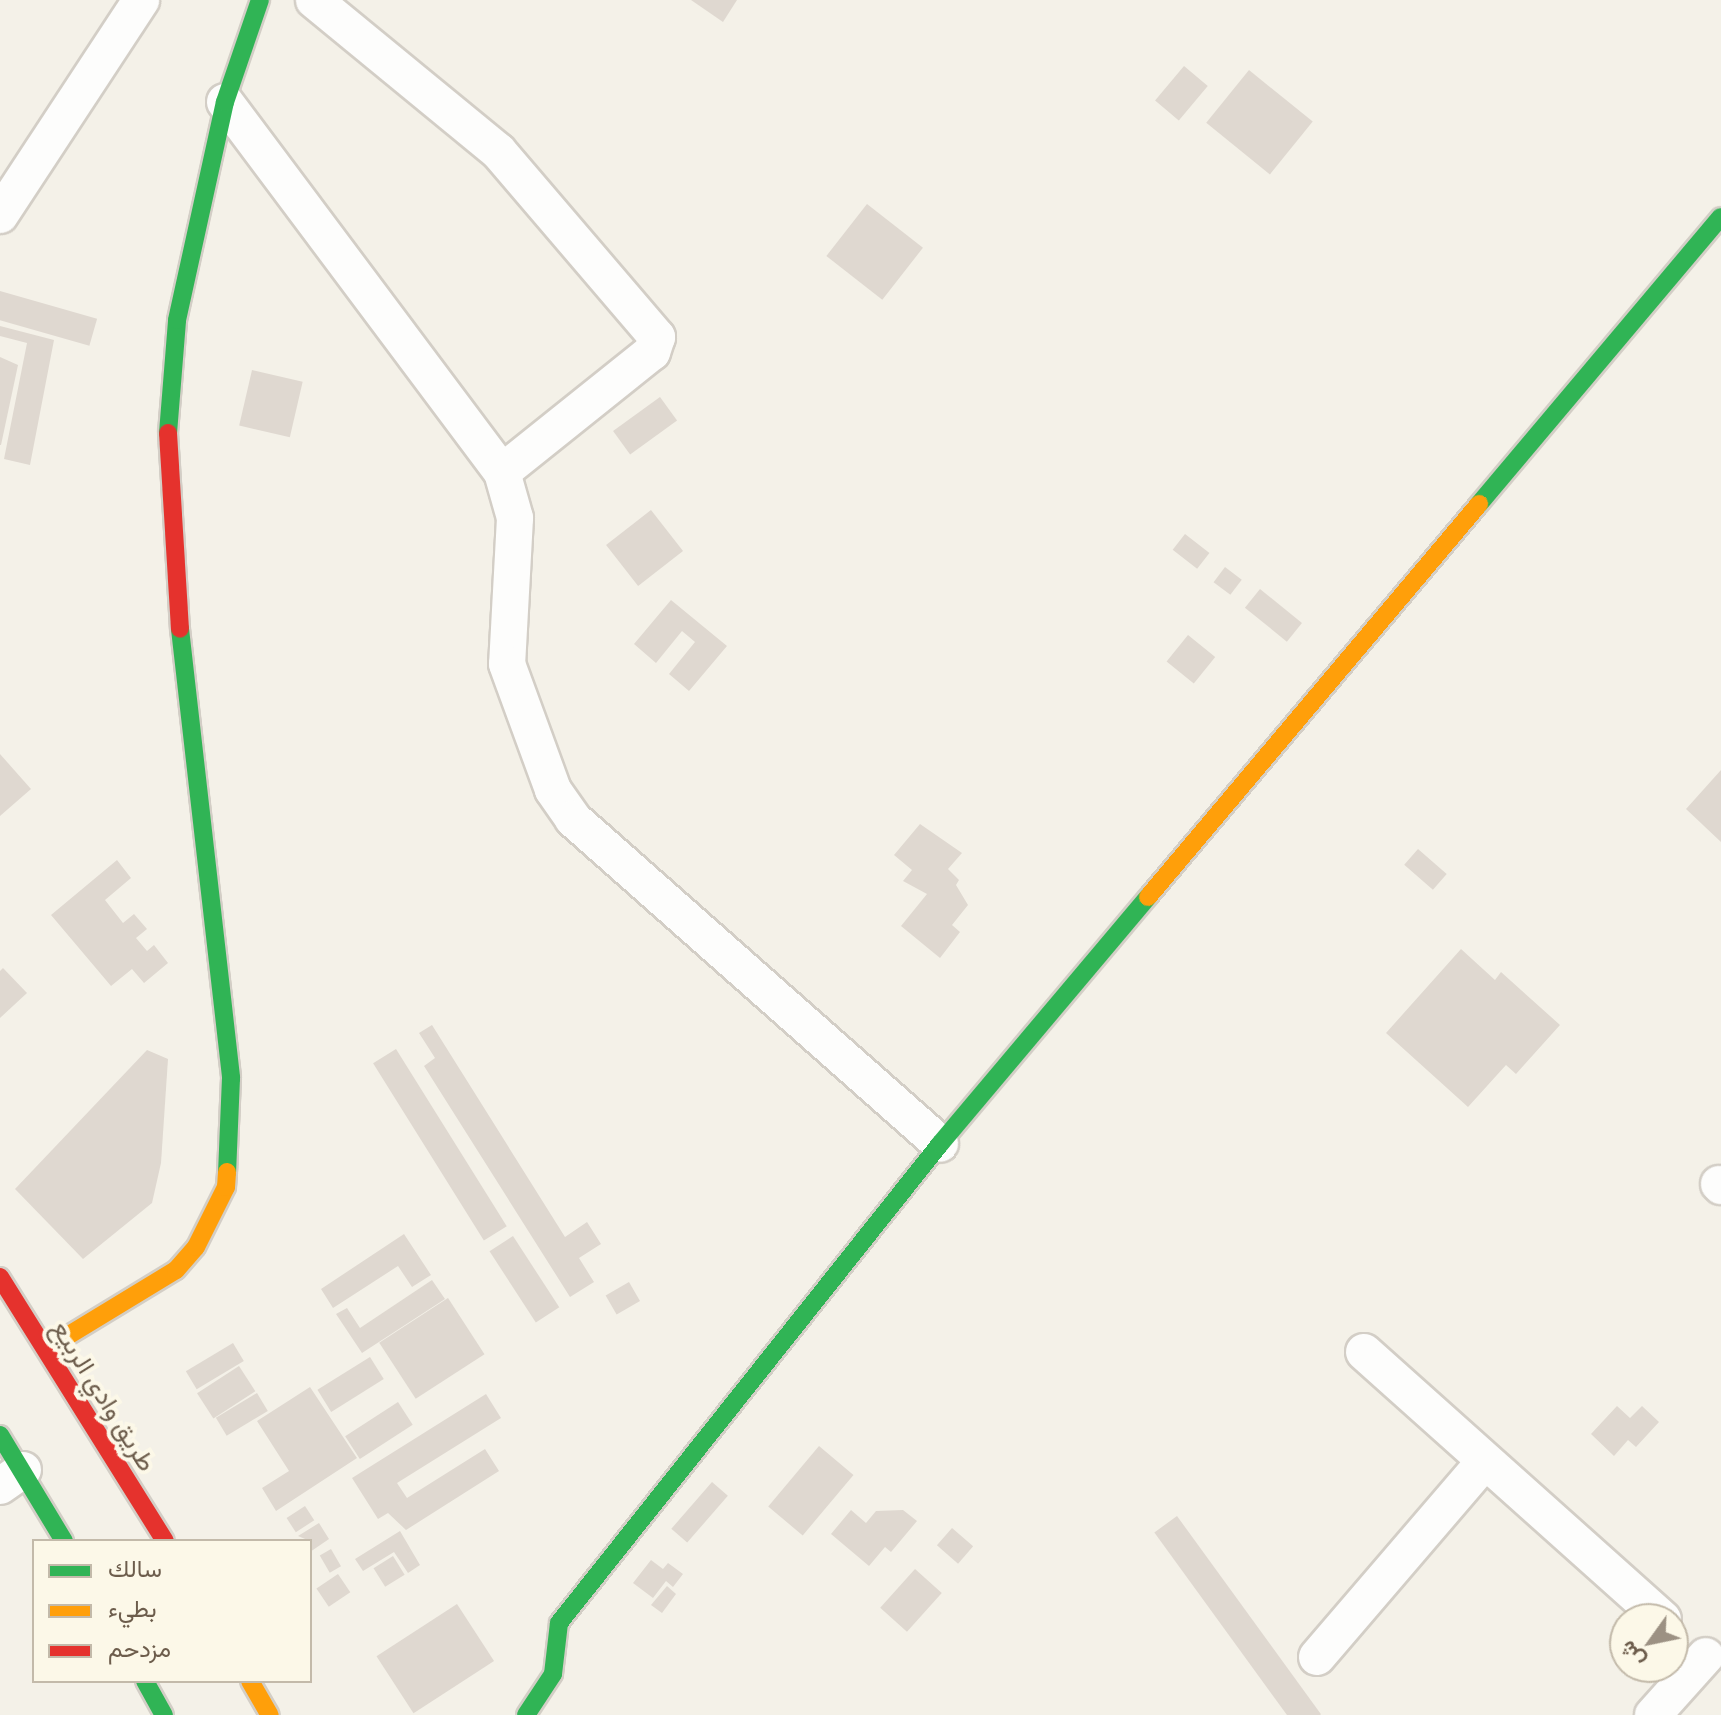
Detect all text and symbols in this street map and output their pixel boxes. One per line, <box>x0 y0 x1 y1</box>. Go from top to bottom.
street label: طريق وادي الربيع <box>46 1314 164 1476</box>
legend <box>32 1539 312 1683</box>
text: سالك <box>108 1553 162 1582</box>
text: بطيء <box>108 1593 157 1622</box>
north arrow <box>1609 1603 1689 1683</box>
text: مزدحم <box>108 1633 171 1662</box>
text: ش <box>1612 1637 1649 1673</box>

